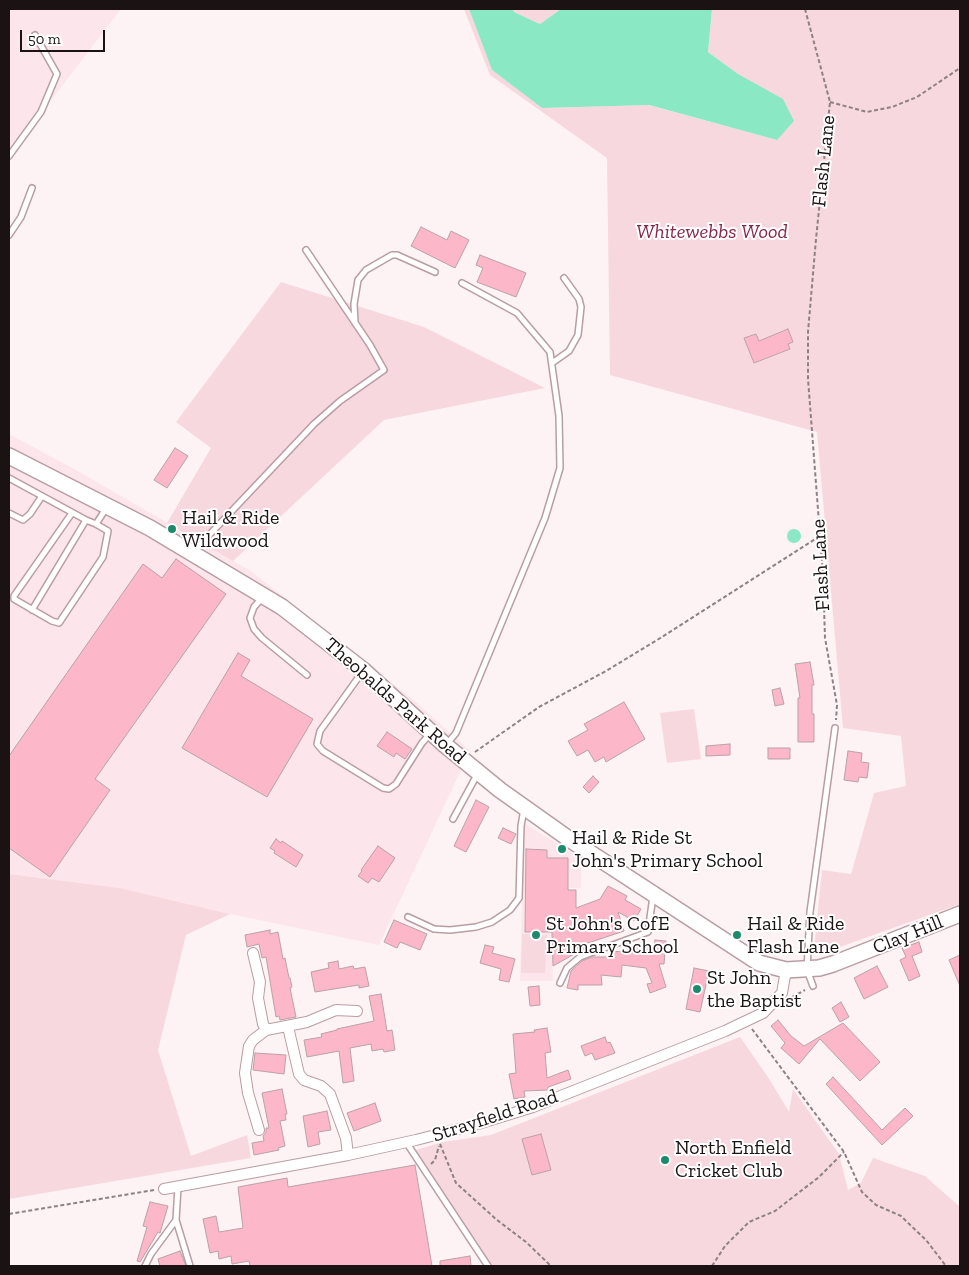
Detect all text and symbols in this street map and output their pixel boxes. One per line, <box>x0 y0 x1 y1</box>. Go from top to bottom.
scale bar <box>22 20 108 52</box>
text: 50 m <box>28 30 61 48</box>
street label: Flash Lane <box>807 114 841 208</box>
park label: Whitewebbs Wood <box>636 220 788 244</box>
place label: Hail & Ride Wildwood <box>182 506 279 553</box>
street label: Flash Lane <box>807 518 835 612</box>
marker: Hail & Ride Wildwood <box>166 523 178 535</box>
street label: Theobalds Park Road <box>319 633 471 769</box>
place label: Hail & Ride St John's Primary School <box>572 826 763 873</box>
marker: Hail & Ride St John's Primary School <box>556 843 568 855</box>
street label: Clay Hill <box>869 910 947 960</box>
place label: St John's CofE Primary School <box>546 912 678 959</box>
place label: Hail & Ride Flash Lane <box>747 912 844 959</box>
marker: St John's CofE Primary School <box>530 929 542 941</box>
marker: Hail & Ride Flash Lane <box>731 929 743 941</box>
place label: St John the Baptist <box>707 966 801 1013</box>
marker: St John the Baptist <box>691 983 703 995</box>
street label: Strayfield Road <box>429 1084 561 1148</box>
place label: North Enfield Cricket Club <box>675 1136 791 1183</box>
marker: North Enfield Cricket Club <box>659 1154 671 1166</box>

